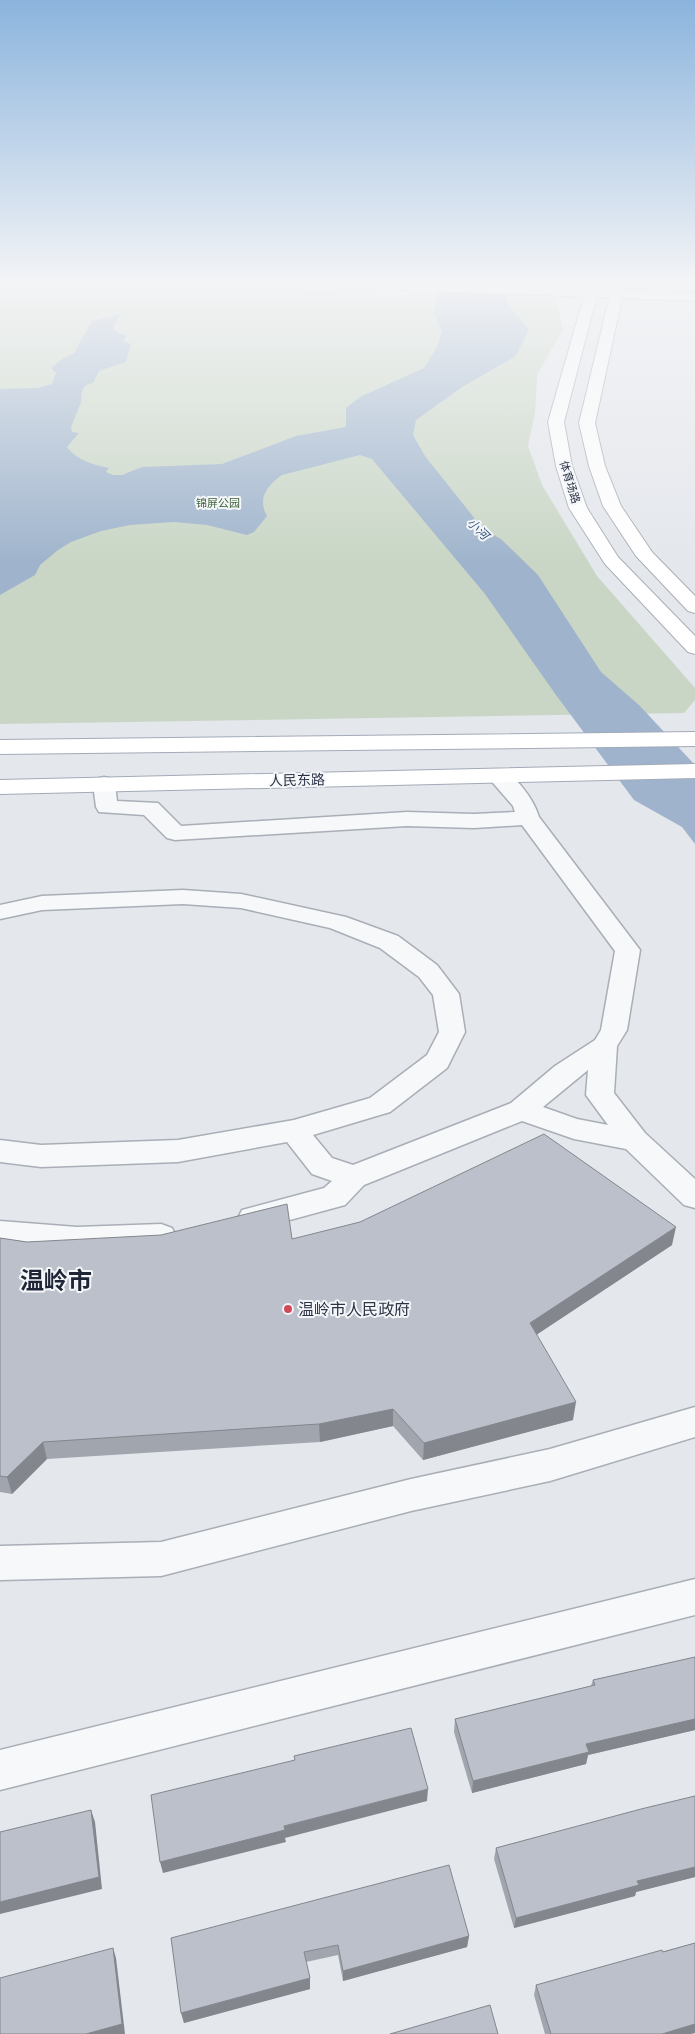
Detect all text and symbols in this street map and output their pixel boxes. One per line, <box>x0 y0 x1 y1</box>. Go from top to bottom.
street label: 体育场路 <box>557 459 583 505</box>
park label: 锦屏公园 <box>196 496 240 510</box>
water label: 小河 <box>464 515 494 544</box>
street label: 人民东路 <box>269 771 325 788</box>
district label: 温岭市 <box>20 1266 92 1295</box>
place label: 温岭市人民政府 <box>298 1299 410 1319</box>
marker: 温岭市人民政府 <box>282 1303 294 1315</box>

